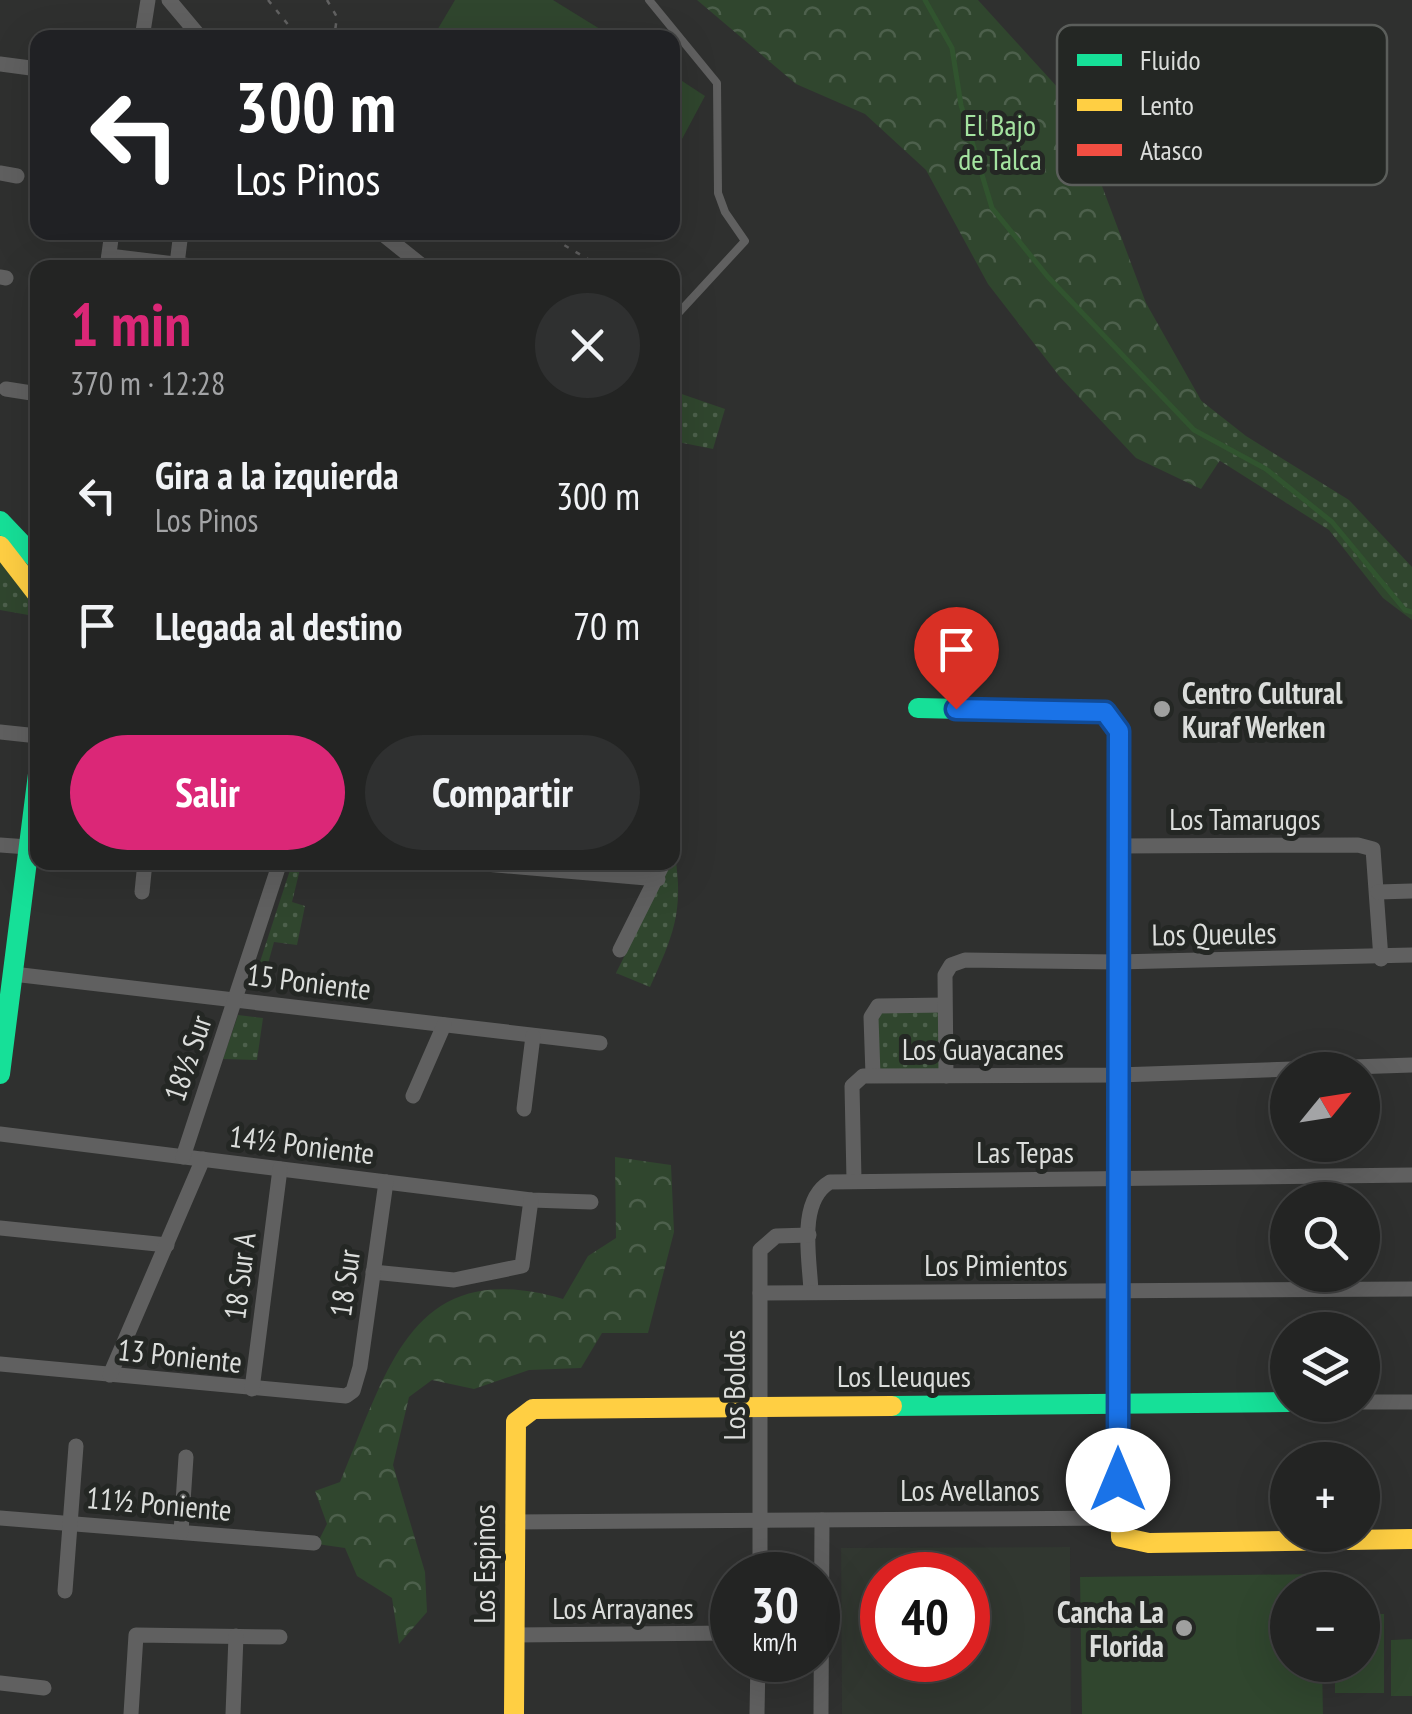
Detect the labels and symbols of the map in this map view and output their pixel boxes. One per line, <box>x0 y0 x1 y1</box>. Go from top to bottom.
legend <box>1057 25 1387 185</box>
text: Fluido <box>1140 41 1201 78</box>
text: Lento <box>1140 86 1194 123</box>
park label: El Bajo de Talca <box>958 105 1042 178</box>
text: Atasco <box>1140 131 1203 168</box>
pin <box>914 607 999 710</box>
place label: Centro Cultural Kuraf Werken <box>1182 673 1343 746</box>
marker: Centro Cultural Kuraf Werken <box>1151 698 1173 720</box>
street label: Los Tamarugos <box>1169 799 1321 838</box>
street label: Los Queules <box>1151 912 1277 954</box>
street label: 15 Poniente <box>245 954 373 1008</box>
street label: 18½ Sur <box>154 1009 220 1106</box>
street label: Los Guayacanes <box>902 1029 1064 1068</box>
north arrow <box>1270 1052 1380 1162</box>
street label: 14½ Poniente <box>227 1116 377 1172</box>
street label: Las Tepas <box>976 1132 1074 1171</box>
street label: 18 Sur A <box>214 1230 264 1322</box>
street label: Los Pimientos <box>924 1245 1068 1284</box>
street label: 18 Sur <box>320 1246 368 1319</box>
street label: 13 Poniente <box>116 1329 244 1381</box>
street label: Los Boldos <box>714 1330 753 1440</box>
street label: Los Lleuques <box>837 1356 971 1395</box>
position arrow <box>1066 1428 1170 1532</box>
street label: Los Avellanos <box>900 1470 1040 1509</box>
street label: 11½ Poniente <box>85 1477 233 1529</box>
street label: Los Espinos <box>464 1504 503 1624</box>
speed limit sign: 40 <box>860 1552 990 1682</box>
street label: Los Arrayanes <box>552 1588 694 1627</box>
place label: Cancha La Florida <box>1057 1592 1164 1665</box>
marker: Cancha La Florida <box>1173 1617 1195 1639</box>

